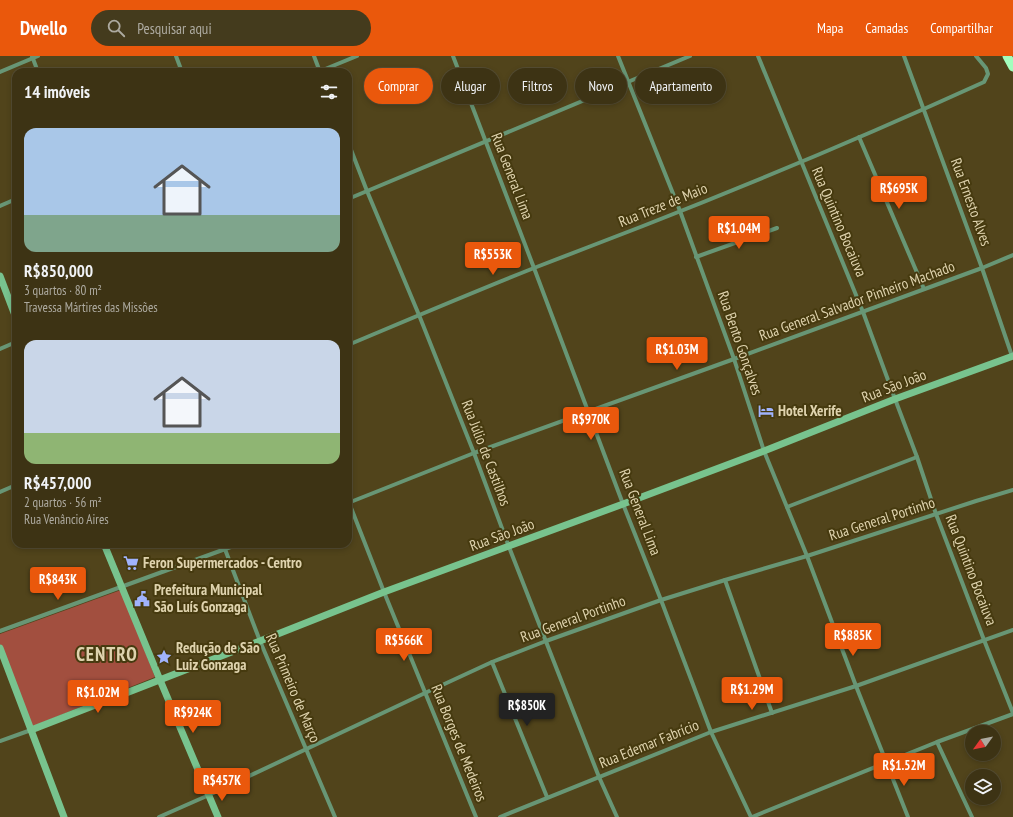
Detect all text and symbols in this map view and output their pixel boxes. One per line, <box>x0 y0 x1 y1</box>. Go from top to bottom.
search box <box>91 10 371 46</box>
text: Dwello <box>20 16 67 40</box>
icon: search <box>105 17 127 39</box>
text: Pesquisar aqui <box>137 19 212 38</box>
text: Mapa <box>817 19 843 37</box>
text: Camadas <box>865 19 908 37</box>
text: Compartilhar <box>930 19 993 37</box>
chip: Comprar <box>364 68 433 104</box>
chip: Alugar <box>441 68 500 104</box>
chip: Filtros <box>508 68 567 104</box>
chip: Novo <box>575 68 627 104</box>
chip: Apartamento <box>635 68 726 104</box>
text: 14 imóveis <box>24 81 90 103</box>
icon: filters <box>318 81 340 103</box>
street label: Rua General Lima <box>487 130 538 222</box>
icon: home <box>146 154 218 226</box>
street label: Rua Ernesto Alves <box>947 155 996 248</box>
street label: Rua Quintino Bocaiuva <box>808 164 871 280</box>
pin: R$695K <box>866 176 932 210</box>
street label: Rua Treze de Maio <box>616 178 710 231</box>
text: R$695K <box>880 180 918 197</box>
pin: R$1.04M <box>702 216 776 250</box>
text: R$1.04M <box>718 220 760 237</box>
pin: R$553K <box>460 242 526 276</box>
text: R$553K <box>474 246 512 263</box>
street label: Rua General Salvador Pinheiro Machado <box>756 256 957 345</box>
text: R$850,000 <box>24 260 93 282</box>
text: 3 quartos · 80 m² <box>24 282 102 299</box>
street label: Rua Bento Gonçalves <box>714 288 767 397</box>
text: Travessa Mártires das Missões <box>24 299 158 316</box>
pin: R$1.03M <box>640 337 714 371</box>
text: R$1.03M <box>656 341 698 358</box>
street label: Rua São João <box>859 365 929 407</box>
icon: home <box>146 366 218 438</box>
street label: Rua Júlio de Castilhos <box>458 397 515 509</box>
place label: Hotel Xerife <box>778 401 842 420</box>
hotel icon: Hotel Xerife <box>757 402 775 420</box>
pin: R$970K <box>558 407 624 441</box>
text: R$970K <box>572 411 610 428</box>
street label: Rua General Lima <box>615 466 666 558</box>
text: R$457,000 <box>24 472 91 494</box>
street label: Rua General Portinho <box>826 492 937 545</box>
text: 2 quartos · 56 m² <box>24 494 102 511</box>
text: Rua Venâncio Aires <box>24 511 109 528</box>
street label: Rua Quintino Bocaiuva <box>942 512 1001 628</box>
street label: Rua São João <box>467 514 537 555</box>
place label: Feron Supermercados - Centro <box>143 553 302 572</box>
supermarket icon: Feron Supermercados - Centro <box>122 554 140 572</box>
pin: R$843K <box>25 567 91 601</box>
text: R$843K <box>39 571 77 588</box>
place label: Prefeitura Municipal São Luís Gonzaga <box>154 580 262 616</box>
public building icon: Prefeitura Municipal São Luís Gonzaga <box>133 590 151 608</box>
street label: Rua General Portinho <box>518 591 628 646</box>
pin: R$885K <box>820 623 886 657</box>
text: R$885K <box>834 627 872 644</box>
pin: R$566K <box>371 628 437 662</box>
street label: Rua Primeiro de Março <box>262 630 325 745</box>
text: R$566K <box>385 632 423 649</box>
place label: Redução de São Luiz Gonzaga <box>176 638 260 674</box>
district label: CENTRO <box>76 642 138 666</box>
place icon: Redução de São Luiz Gonzaga <box>155 648 173 666</box>
pin: R$1.29M <box>715 677 789 711</box>
pin: R$1.02M <box>61 680 135 714</box>
street label: Rua Borges de Medeiros <box>427 681 492 804</box>
text: R$1.29M <box>731 681 773 698</box>
text: R$1.02M <box>77 684 119 701</box>
pin: R$850K <box>494 693 560 727</box>
text: R$850K <box>508 697 546 714</box>
pin: R$924K <box>160 700 226 734</box>
text: R$924K <box>174 704 212 721</box>
street label: Rua Edemar Fabrício <box>596 715 702 772</box>
north arrow <box>965 725 1001 761</box>
map controls <box>965 725 1001 805</box>
pin: R$1.52M <box>867 753 941 787</box>
text: R$1.52M <box>883 757 925 774</box>
pin: R$457K <box>189 768 255 802</box>
button: layers <box>965 769 1001 805</box>
text: R$457K <box>203 772 241 789</box>

